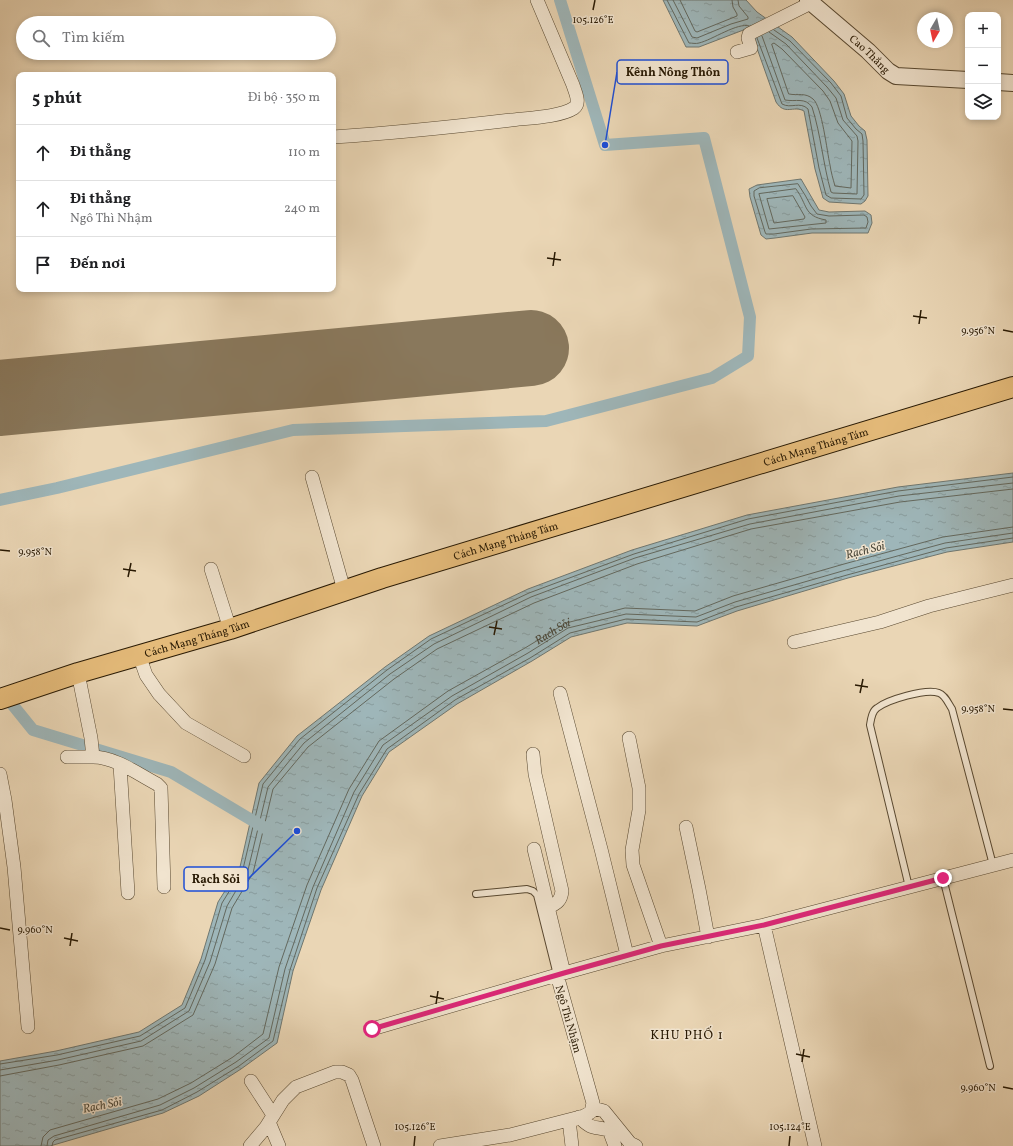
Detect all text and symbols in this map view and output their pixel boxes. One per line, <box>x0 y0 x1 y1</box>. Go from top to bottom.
north arrow <box>917 12 953 48</box>
map controls <box>965 12 1001 120</box>
button: + <box>965 12 1001 48</box>
text: 105.126°E <box>572 13 614 27</box>
search box <box>16 16 336 60</box>
icon: search <box>30 27 52 49</box>
text: Tìm kiếm <box>62 28 125 49</box>
street label: Cao Thắng <box>845 32 893 78</box>
button: − <box>965 48 1001 84</box>
callout: Kênh Nông Thôn <box>617 60 728 84</box>
text: Kênh Nông Thôn <box>626 65 720 81</box>
button: layers <box>965 84 1001 120</box>
text: 5 phút <box>32 87 82 110</box>
text: Đi bộ · 350 m <box>248 89 320 107</box>
icon: ahead <box>32 142 54 164</box>
text: Đi thẳng <box>70 142 131 163</box>
text: 110 m <box>288 144 320 162</box>
text: Đi thẳng <box>70 189 131 210</box>
icon: ahead <box>32 198 54 220</box>
text: 240 m <box>284 200 320 218</box>
text: Ngô Thì Nhậm <box>70 210 152 228</box>
icon: arrive <box>32 254 54 276</box>
text: Đến nơi <box>70 254 126 275</box>
text: 9.956°N <box>961 324 995 338</box>
street label: Cách Mạng Tháng Tám <box>762 425 871 471</box>
street label: Cách Mạng Tháng Tám <box>452 519 561 565</box>
water label: Rạch Sỏi <box>844 538 887 564</box>
text: 9.958°N <box>18 545 52 559</box>
water label: Rạch Sỏi <box>532 615 573 649</box>
street label: Cách Mạng Tháng Tám <box>143 617 252 662</box>
text: 9.958°N <box>961 702 995 716</box>
callout: Rạch Sỏi <box>184 867 248 891</box>
route end <box>934 869 952 887</box>
text: Rạch Sỏi <box>192 872 240 888</box>
text: 9.960°N <box>17 923 53 937</box>
street label: Ngô Thì Nhậm <box>551 984 584 1055</box>
route start <box>363 1020 381 1038</box>
district label: KHU PHỐ 1 <box>650 1026 724 1045</box>
text: 9.960°N <box>960 1081 996 1095</box>
water label: Rạch Sỏi <box>81 1094 124 1118</box>
text: 105.126°E <box>394 1120 436 1134</box>
text: 105.124°E <box>769 1120 811 1134</box>

